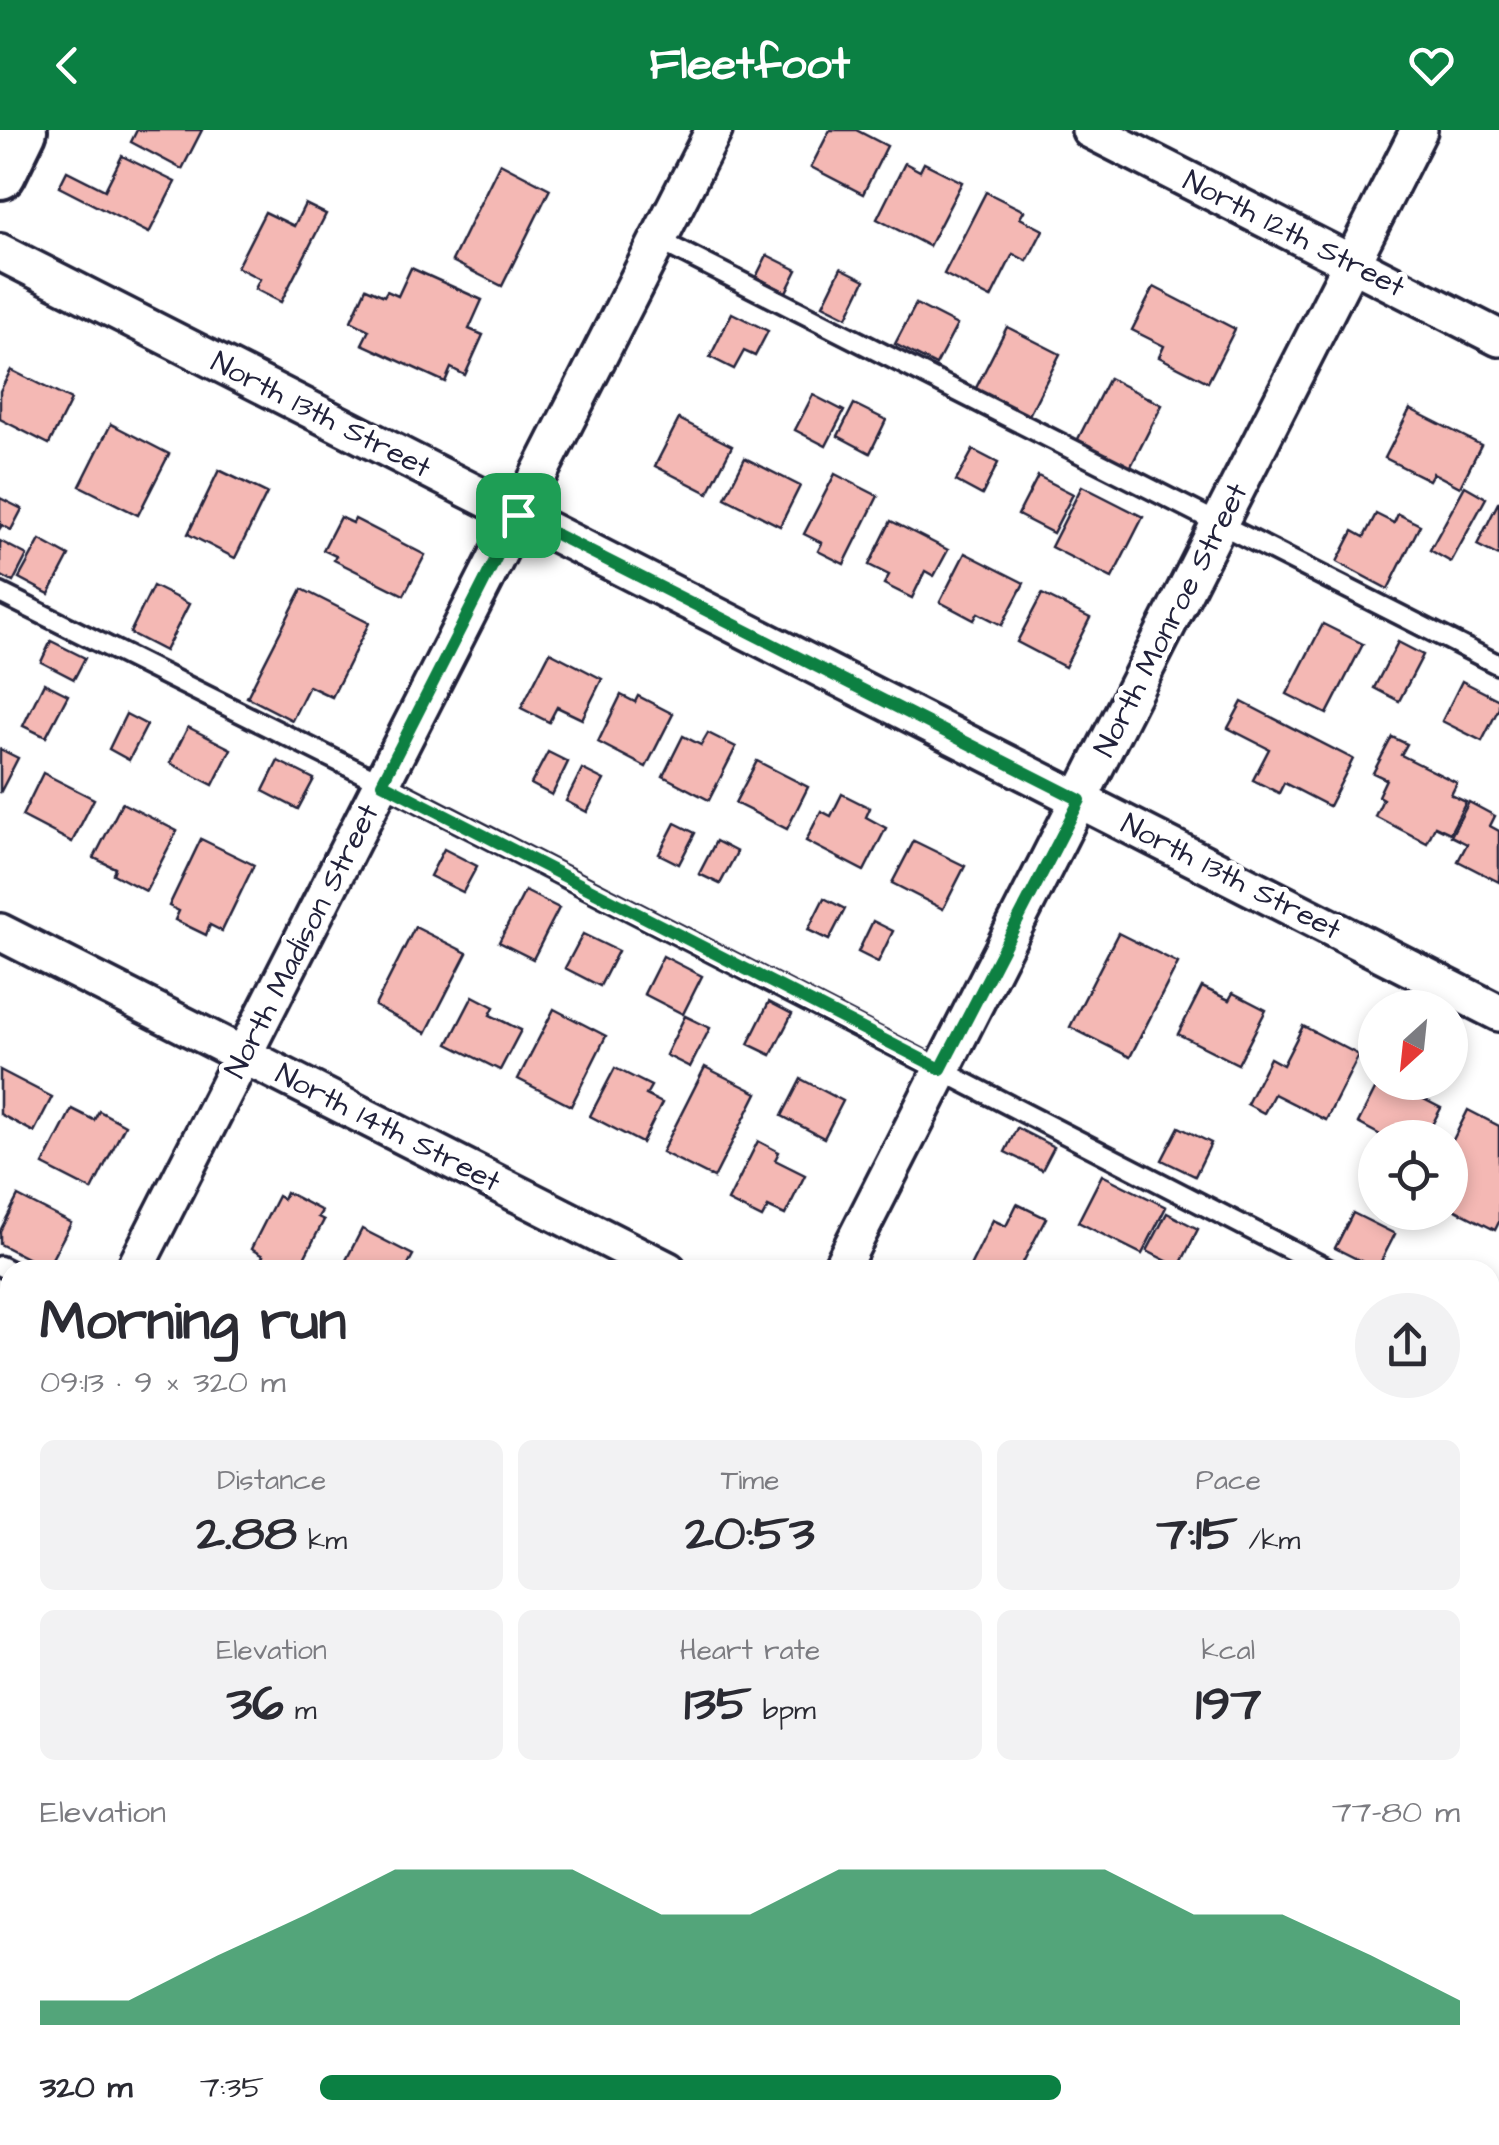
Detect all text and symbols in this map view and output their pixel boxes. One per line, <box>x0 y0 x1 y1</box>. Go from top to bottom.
text: Fleetfoot <box>649 34 850 96</box>
icon: back <box>40 38 95 93</box>
icon: heart <box>1404 38 1459 93</box>
street label: North 12th Street <box>1176 160 1412 308</box>
street label: North 13th Street <box>204 341 438 489</box>
pin <box>476 473 561 558</box>
street label: North Monroe Street <box>1084 476 1258 764</box>
icon: arrive <box>491 488 546 543</box>
street label: North Madison Street <box>215 797 389 1085</box>
street label: North 13th Street <box>1114 803 1348 951</box>
north arrow <box>1358 990 1468 1100</box>
map controls <box>1358 990 1468 1230</box>
street label: North 14th Street <box>268 1053 508 1203</box>
button: locate <box>1358 1120 1468 1230</box>
text: Morning run <box>40 1284 346 1360</box>
button: share <box>1355 1293 1460 1398</box>
text: 09:13 · 9 × 320 m <box>40 1360 286 1405</box>
text: Distance <box>217 1461 326 1500</box>
text: Time <box>721 1461 779 1500</box>
text: Pace <box>1196 1461 1261 1500</box>
text: 2.88 <box>196 1500 297 1569</box>
text: 20:53 <box>685 1500 815 1569</box>
text: 7:15 <box>1156 1500 1237 1569</box>
text: km <box>297 1521 347 1560</box>
text: /km <box>1237 1521 1300 1560</box>
text: Elevation <box>217 1631 327 1670</box>
text: Heart rate <box>680 1631 820 1670</box>
text: kcal <box>1202 1631 1255 1670</box>
text: 36 <box>227 1670 284 1739</box>
text: 135 <box>684 1670 751 1739</box>
text: 197 <box>1196 1670 1261 1739</box>
text: m <box>284 1691 317 1730</box>
text: bpm <box>751 1691 816 1730</box>
text: Elevation <box>40 1790 166 1835</box>
text: 77–80 m <box>1332 1790 1460 1835</box>
text: 320 m <box>40 2065 133 2110</box>
text: 7:35 <box>200 2065 264 2110</box>

